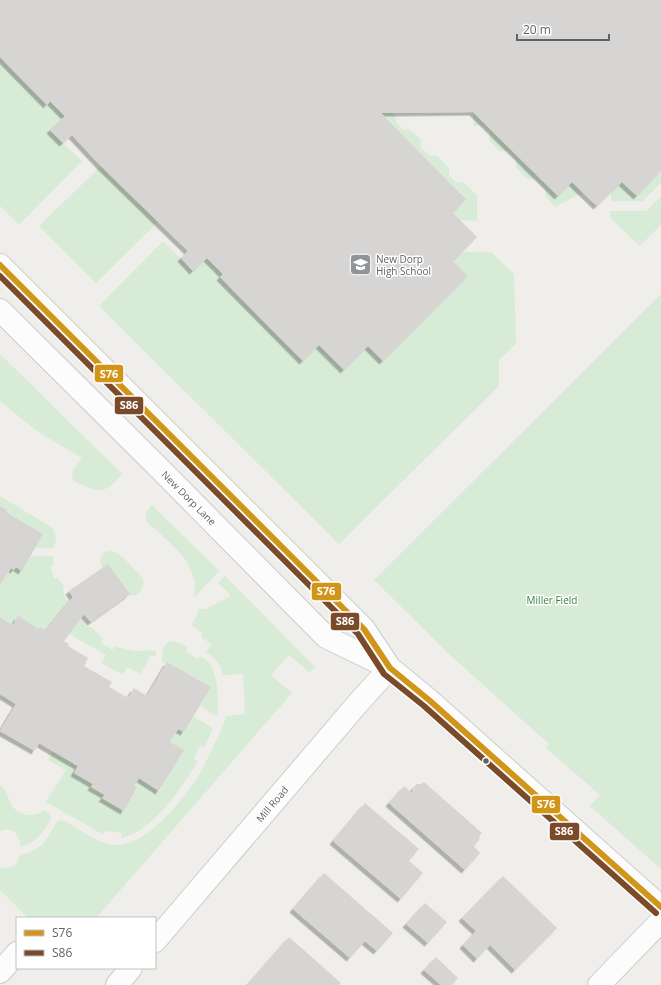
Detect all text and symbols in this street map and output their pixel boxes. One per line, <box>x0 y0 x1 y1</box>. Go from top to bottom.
scale bar <box>517 16 609 42</box>
text: 20 m <box>523 21 551 38</box>
school or university icon: New Dorp High School <box>347 252 373 278</box>
place label: New Dorp High School <box>376 252 431 278</box>
line badge: S76 <box>94 364 124 383</box>
text: S76 <box>100 366 118 381</box>
line badge: S86 <box>114 396 144 415</box>
text: S86 <box>120 397 138 412</box>
street label: New Dorp Lane <box>159 468 220 529</box>
line badge: S76 <box>311 582 342 601</box>
text: S76 <box>317 583 335 598</box>
park label: Miller Field <box>527 593 577 607</box>
line badge: S86 <box>330 612 360 631</box>
text: S86 <box>336 613 354 628</box>
unlabelled marker <box>481 756 491 766</box>
street label: Mill Road <box>253 783 291 825</box>
line badge: S76 <box>531 795 561 814</box>
text: S76 <box>537 796 555 811</box>
line badge: S86 <box>549 822 580 841</box>
text: S86 <box>555 823 573 838</box>
legend <box>16 917 156 969</box>
text: S76 <box>52 924 72 941</box>
text: S86 <box>52 944 72 961</box>

